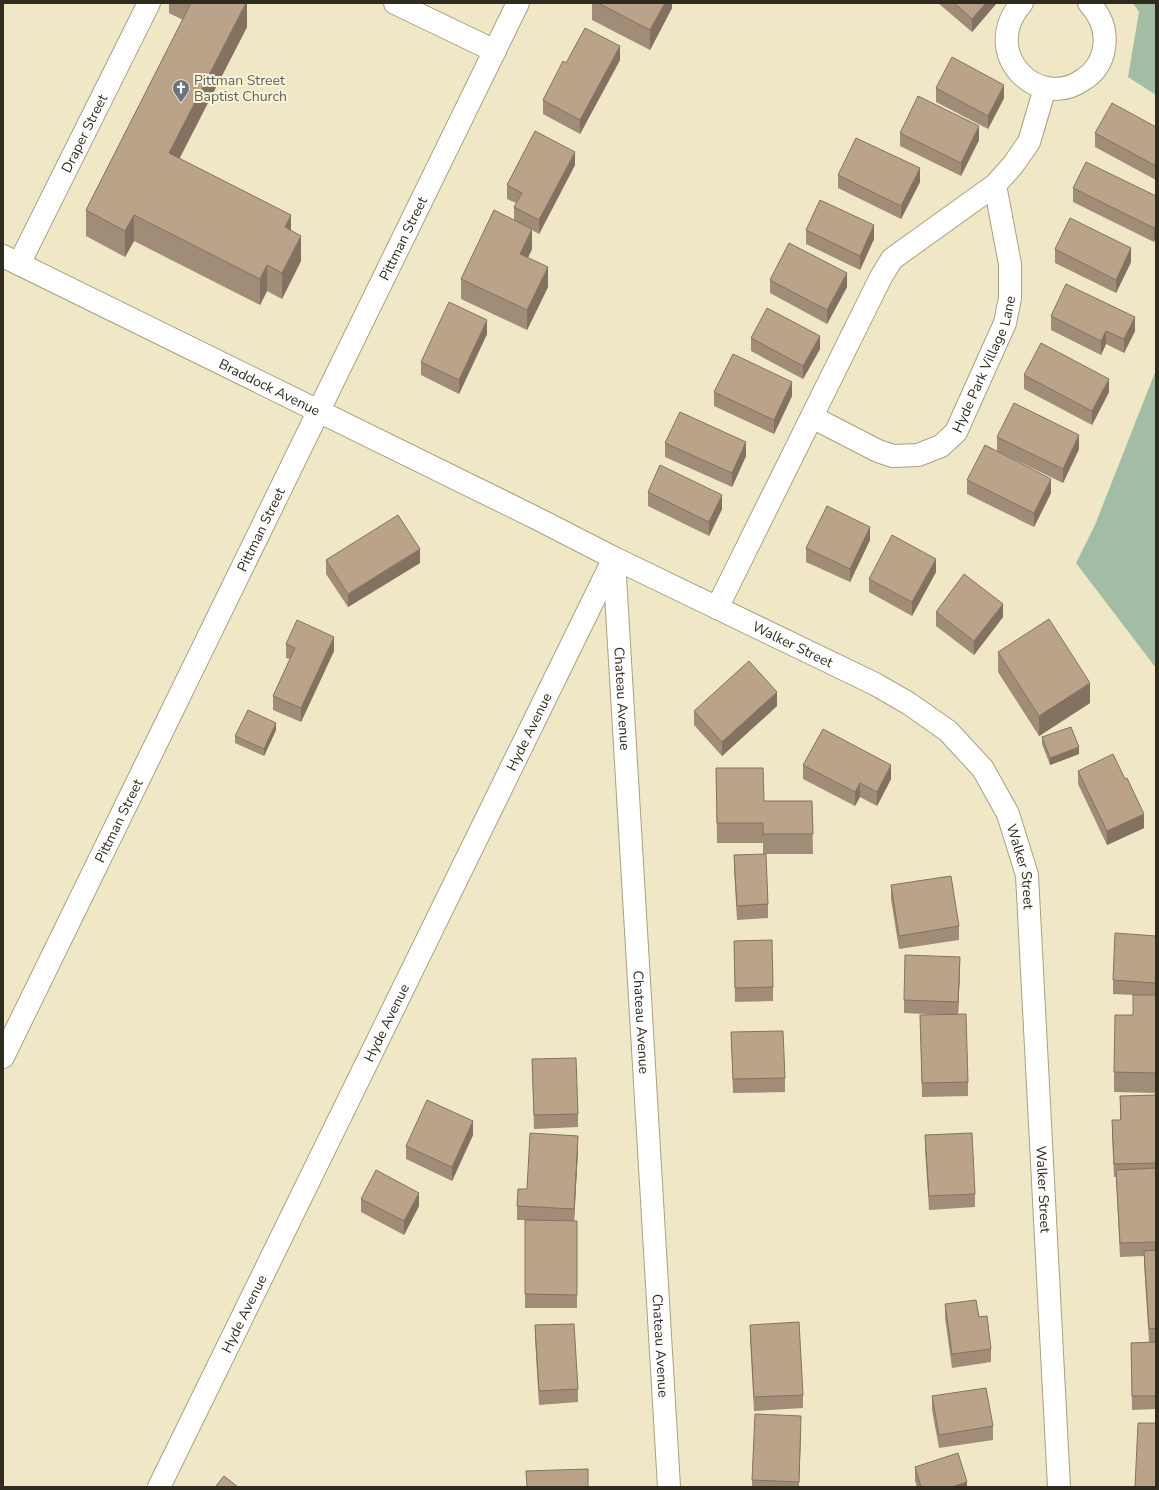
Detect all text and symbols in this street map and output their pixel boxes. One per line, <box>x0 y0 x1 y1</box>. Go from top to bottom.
place label: Pittman Street Baptist Church <box>194 71 287 106</box>
church icon: Pittman Street Baptist Church <box>171 78 191 103</box>
street label: Draper Street <box>57 91 112 176</box>
street label: Pittman Street <box>374 193 431 284</box>
street label: Hyde Park Village Lane <box>947 294 1020 436</box>
street label: Braddock Avenue <box>216 354 323 420</box>
street label: Pittman Street <box>232 484 289 575</box>
street label: Walker Street <box>749 617 836 672</box>
street label: Chateau Avenue <box>610 646 635 751</box>
street label: Hyde Avenue <box>502 690 556 774</box>
street label: Pittman Street <box>90 776 147 866</box>
street label: Walker Street <box>1002 822 1038 910</box>
street label: Chateau Avenue <box>629 970 654 1074</box>
street label: Hyde Avenue <box>359 981 414 1065</box>
street label: Walker Street <box>1032 1145 1055 1233</box>
street label: Hyde Avenue <box>217 1271 271 1356</box>
street label: Chateau Avenue <box>648 1293 673 1398</box>

